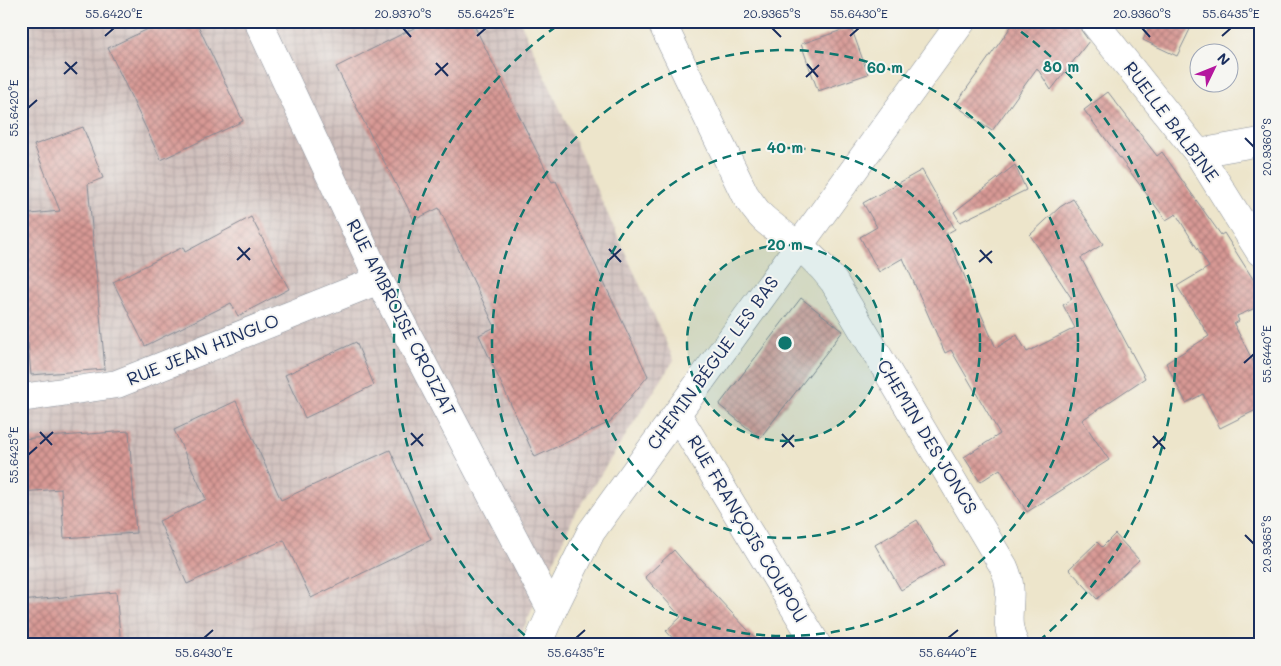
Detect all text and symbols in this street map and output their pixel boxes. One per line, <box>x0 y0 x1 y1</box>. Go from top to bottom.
text: 55.6420°E <box>85 5 143 21</box>
text: 20.9370°S <box>374 5 432 21</box>
text: 55.6425°E <box>457 5 515 21</box>
text: 20.9365°S <box>743 5 801 21</box>
text: 55.6430°E <box>830 5 888 21</box>
text: 20.9360°S <box>1113 5 1171 21</box>
text: 55.6435°E <box>1202 5 1260 21</box>
north arrow <box>1188 42 1238 92</box>
text: 80 m <box>1043 56 1079 76</box>
text: 60 m <box>867 57 903 77</box>
street label: RUELLE BALBINE <box>1119 58 1223 186</box>
text: 55.6420°E <box>5 79 21 137</box>
text: 20.9360°S <box>1258 118 1274 176</box>
text: 40 m <box>767 137 803 157</box>
street label: RUE AMBROISE CROIZAT <box>342 215 462 420</box>
text: 20 m <box>767 234 803 254</box>
street label: CHEMIN BÉGUE LES BAS <box>641 271 784 454</box>
street label: RUE JEAN HINGLO <box>123 308 282 391</box>
text: 55.6440°E <box>1258 325 1274 383</box>
centre of rings <box>776 334 794 352</box>
street label: CHEMIN DES JONCS <box>872 355 984 518</box>
text: 55.6425°E <box>5 426 21 484</box>
street label: RUE FRANÇOIS COUPOU <box>682 430 813 626</box>
text: 20.9365°S <box>1258 515 1274 573</box>
text: 55.6430°E <box>175 644 233 660</box>
text: 55.6435°E <box>547 644 605 660</box>
text: 55.6440°E <box>919 644 977 660</box>

